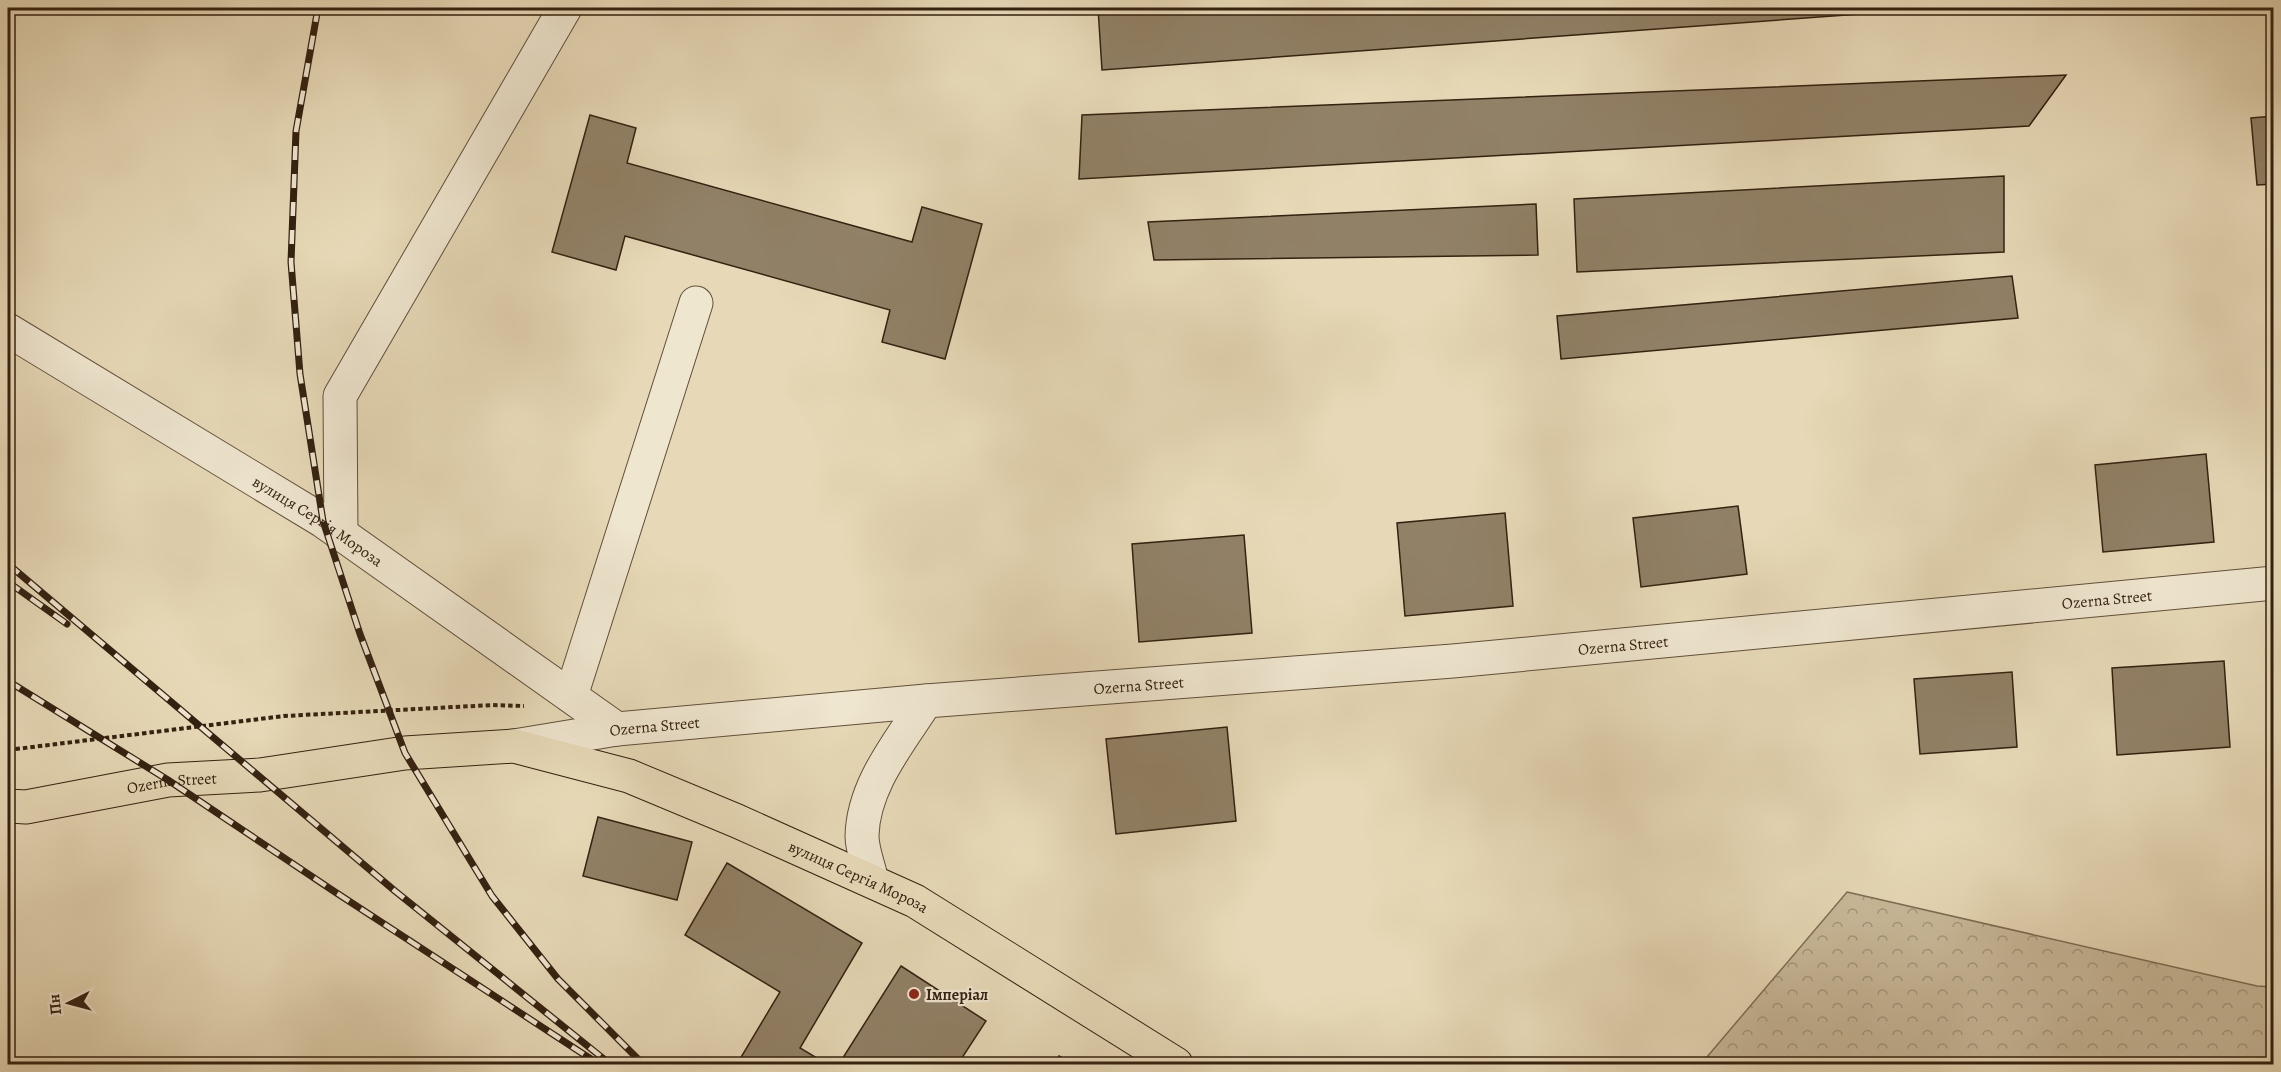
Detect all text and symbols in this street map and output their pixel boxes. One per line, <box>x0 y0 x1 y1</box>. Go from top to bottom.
street label: вулиця Сергія Мороза <box>248 471 388 572</box>
street label: Ozerna Street <box>2061 585 2153 615</box>
street label: Ozerna Street <box>1577 631 1669 661</box>
street label: Ozerna Street <box>1093 671 1185 700</box>
street label: Ozerna Street <box>608 712 701 742</box>
street label: Ozerna Street <box>125 767 217 800</box>
street label: вулиця Сергія Мороза <box>785 836 933 919</box>
north arrow <box>39 973 99 1033</box>
place label: Імперіал <box>926 984 988 1006</box>
marker: Імперіал <box>907 987 921 1001</box>
text: Пн <box>43 993 67 1016</box>

